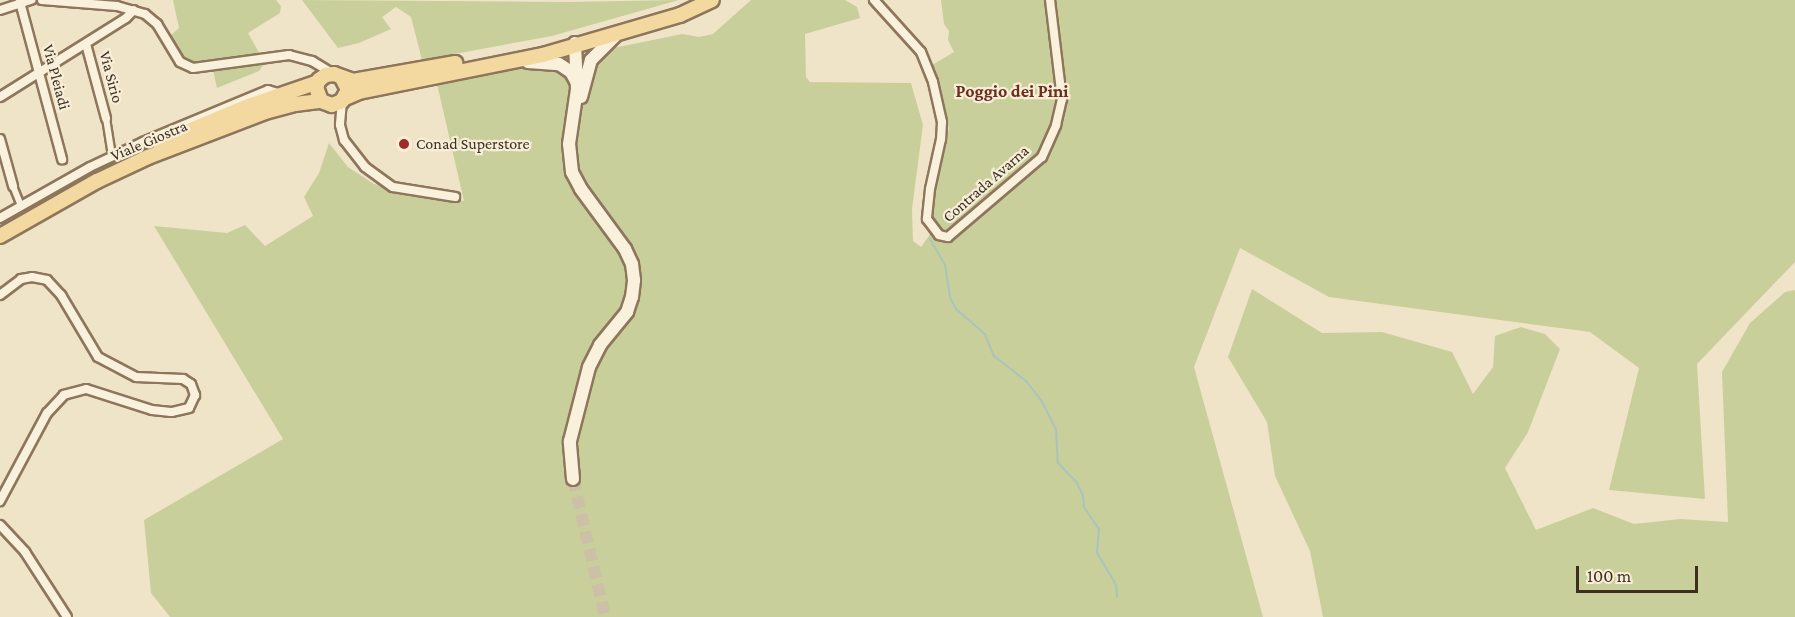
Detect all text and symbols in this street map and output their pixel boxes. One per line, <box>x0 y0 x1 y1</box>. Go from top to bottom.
street label: Via Pleiadi <box>38 42 74 112</box>
street label: Via Sirio <box>95 49 127 105</box>
district label: Poggio dei Pini <box>956 80 1068 102</box>
street label: Viale Giostra <box>108 116 190 166</box>
place label: Conad Superstore <box>416 134 529 154</box>
marker: Conad Superstore <box>397 137 411 151</box>
street label: Contrada Avarna <box>939 141 1033 227</box>
scale bar <box>1579 554 1700 592</box>
text: 100 m <box>1587 566 1631 586</box>

